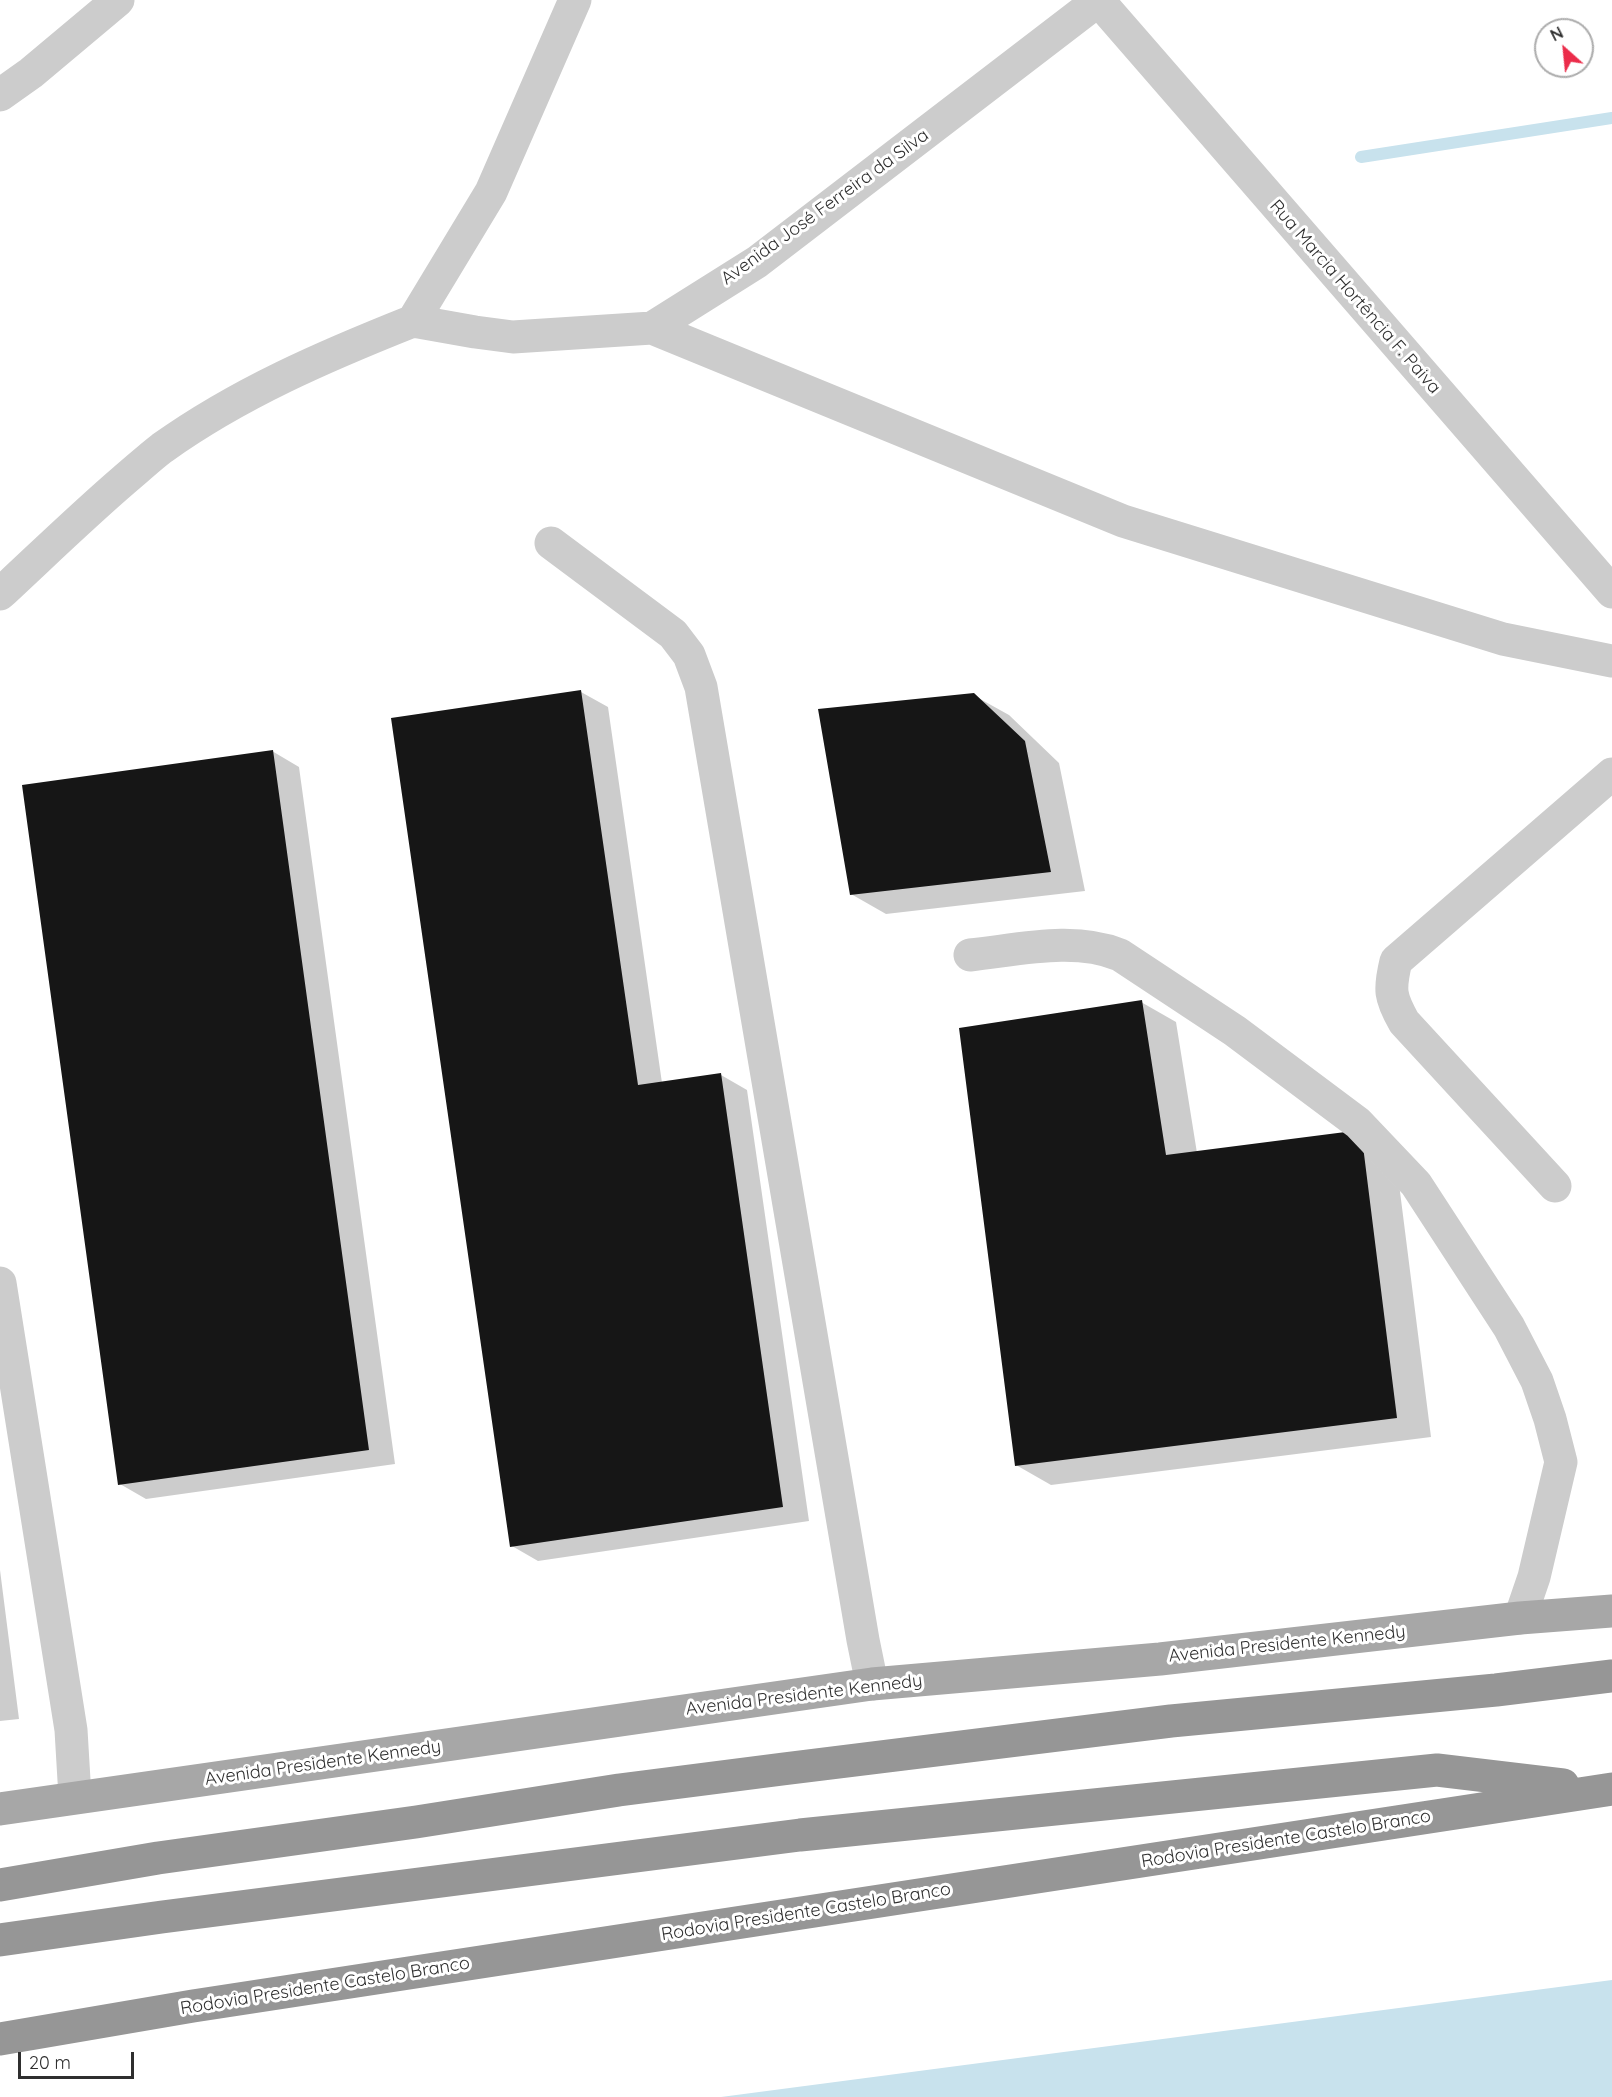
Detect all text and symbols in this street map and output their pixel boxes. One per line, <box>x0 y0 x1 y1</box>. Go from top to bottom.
north arrow <box>1534 18 1594 78</box>
text: N <box>1547 22 1567 45</box>
street label: Avenida José Ferreira da Silva <box>717 124 933 290</box>
street label: Rua Marcia Hortência F. Paiva <box>1265 196 1445 398</box>
street label: Avenida Presidente Kennedy <box>1167 1621 1407 1667</box>
street label: Avenida Presidente Kennedy <box>685 1670 923 1720</box>
street label: Avenida Presidente Kennedy <box>204 1736 442 1790</box>
street label: Rodovia Presidente Castelo Branco <box>1140 1805 1432 1873</box>
street label: Rodovia Presidente Castelo Branco <box>660 1878 952 1946</box>
street label: Rodovia Presidente Castelo Branco <box>179 1952 471 2020</box>
scale bar <box>21 2040 136 2078</box>
text: 20 m <box>29 2051 71 2074</box>

